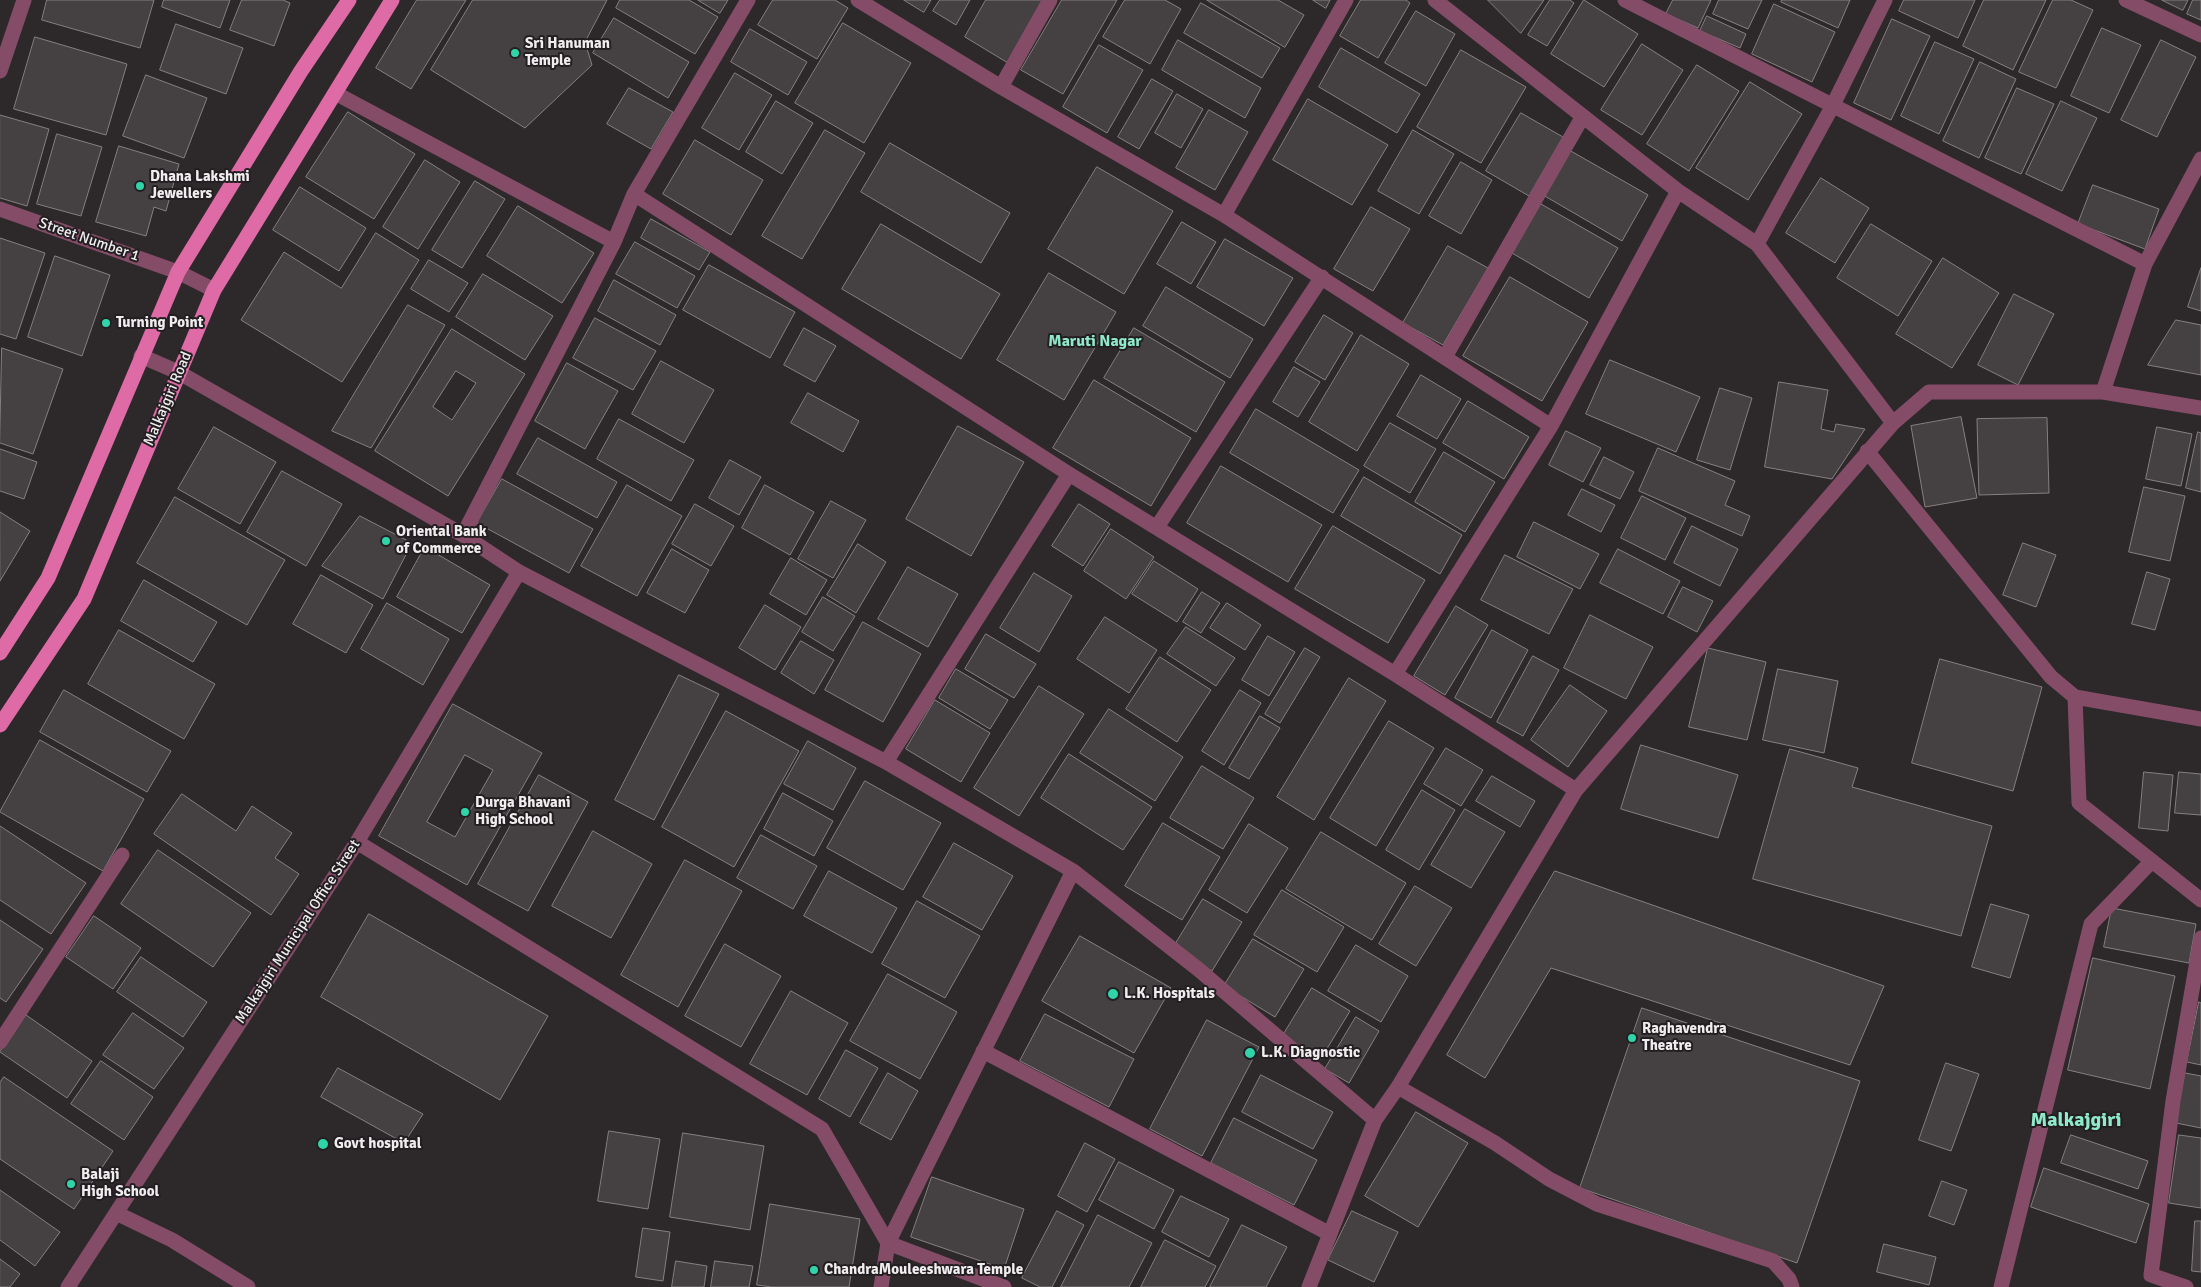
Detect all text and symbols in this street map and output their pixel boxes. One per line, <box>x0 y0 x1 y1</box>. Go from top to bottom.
place label: Sri Hanuman Temple <box>525 35 610 70</box>
marker: Sri Hanuman Temple <box>509 47 521 59</box>
place label: Dhana Lakshmi Jewellers <box>150 168 250 203</box>
marker: Dhana Lakshmi Jewellers <box>134 180 146 192</box>
street label: Street Number 1 <box>36 214 142 266</box>
place label: Turning Point <box>116 314 203 332</box>
marker: Turning Point <box>100 317 112 329</box>
district label: Maruti Nagar <box>1048 332 1142 352</box>
street label: Malkajgiri Road <box>140 349 196 449</box>
place label: Oriental Bank of Commerce <box>396 523 487 558</box>
marker: Oriental Bank of Commerce <box>380 535 392 547</box>
place label: Durga Bhavani High School <box>475 794 570 829</box>
marker: Durga Bhavani High School <box>459 806 471 818</box>
street label: Malkajgiri Municipal Office Street <box>232 837 364 1027</box>
place label: L.K. Hospitals <box>1124 985 1215 1003</box>
marker: L.K. Hospitals <box>1106 987 1120 1001</box>
place label: Raghavendra Theatre <box>1642 1020 1727 1055</box>
marker: Raghavendra Theatre <box>1626 1032 1638 1044</box>
place label: L.K. Diagnostic <box>1261 1044 1360 1062</box>
marker: L.K. Diagnostic <box>1243 1046 1257 1060</box>
district label: Malkajgiri <box>2030 1109 2122 1133</box>
place label: Govt hospital <box>334 1135 421 1153</box>
marker: Govt hospital <box>316 1137 330 1151</box>
place label: Balaji High School <box>81 1166 159 1201</box>
marker: Balaji High School <box>65 1178 77 1190</box>
place label: ChandraMouleeshwara Temple <box>824 1261 1023 1279</box>
marker: ChandraMouleeshwara Temple <box>808 1264 820 1276</box>

